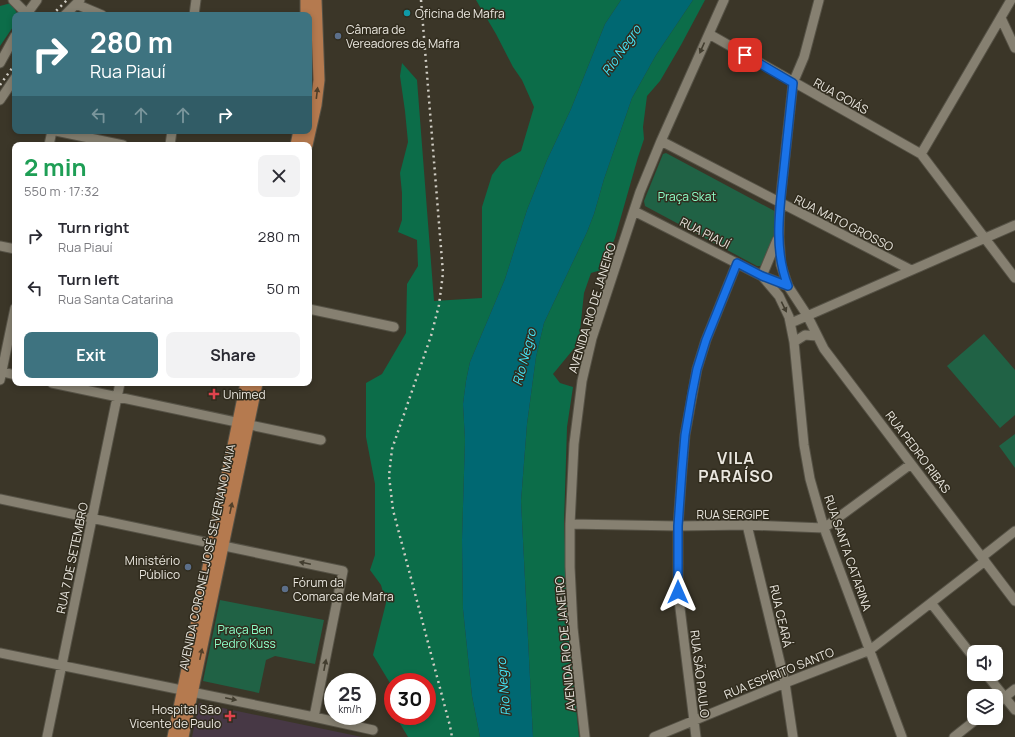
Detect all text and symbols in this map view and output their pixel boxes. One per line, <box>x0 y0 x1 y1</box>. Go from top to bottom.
place label: Oficina de Mafra <box>415 5 505 22</box>
marker: Oficina de Mafra <box>402 8 412 18</box>
water label: Rio Negro <box>597 20 646 79</box>
place label: Câmara de Vereadores de Mafra <box>346 21 460 52</box>
text: 280 m <box>90 23 173 61</box>
icon: right <box>24 28 76 80</box>
marker: Câmara de Vereadores de Mafra <box>333 31 343 41</box>
pin <box>728 38 762 72</box>
one-way arrow <box>699 43 705 54</box>
icon: arrive <box>734 44 756 66</box>
text: Rua Piauí <box>90 59 166 83</box>
street label: RUA GOIÁS <box>810 74 872 118</box>
one-way arrow <box>314 87 321 99</box>
icon: left <box>88 104 110 126</box>
icon: ahead <box>130 104 152 126</box>
icon: ahead <box>172 104 194 126</box>
icon: right <box>214 104 236 126</box>
text: 2 min <box>24 150 86 183</box>
button: close <box>258 155 300 197</box>
text: 550 m · 17:32 <box>24 182 99 200</box>
park label: Praça Skat <box>658 188 716 205</box>
street label: RUA MATO GROSSO <box>791 191 897 256</box>
street label: RUA PIAUÍ <box>677 213 733 253</box>
text: Turn right <box>58 217 129 238</box>
icon: right <box>24 225 46 247</box>
text: 280 m <box>258 226 300 247</box>
text: Rua Piauí <box>58 238 113 256</box>
street label: AVENIDA RIO DE JANEIRO <box>564 240 620 375</box>
text: Turn left <box>58 269 120 290</box>
icon: left <box>24 277 46 299</box>
text: 50 m <box>266 278 300 299</box>
text: Rua Santa Catarina <box>58 290 173 308</box>
one-way arrow <box>781 301 787 313</box>
water label: Rio Negro <box>508 325 541 387</box>
button: Exit <box>24 332 158 378</box>
button: Share <box>166 332 300 378</box>
place label: Unimed <box>223 386 266 403</box>
marker: Unimed <box>208 388 220 400</box>
street label: RUA PEDRO RIBAS <box>881 407 955 497</box>
street label: AVENIDA CORONEL JOSÉ SEVERIANO MAIA <box>175 442 239 672</box>
district label: VILA PARAÍSO <box>698 447 774 487</box>
street label: RUA SANTA CATARINA <box>820 493 876 614</box>
street label: RUA 7 DE SETEMBRO <box>52 501 92 615</box>
one-way arrow <box>228 502 234 515</box>
street label: RUA SERGIPE <box>697 506 770 523</box>
place label: Ministério Público <box>125 552 180 583</box>
one-way arrow <box>299 560 311 566</box>
marker: Ministério Público <box>183 562 193 572</box>
position arrow <box>657 571 699 613</box>
place label: Fórum da Comarca de Mafra <box>293 574 394 605</box>
street label: AVENIDA RIO DE JANEIRO <box>551 575 579 712</box>
street label: RUA CEARÁ <box>766 583 797 649</box>
marker: Fórum da Comarca de Mafra <box>280 584 290 594</box>
park label: Praça Ben Pedro Kuss <box>214 621 276 652</box>
street label: RUA SÃO PAULO <box>686 629 714 719</box>
street label: RUA ESPÍRITO SANTO <box>721 643 837 703</box>
map controls <box>967 645 1003 725</box>
button: sound <box>967 645 1003 681</box>
one-way arrow <box>198 647 204 660</box>
water label: Rio Negro <box>491 656 514 717</box>
one-way arrow <box>322 658 328 671</box>
speed limit sign: 30 <box>384 673 436 725</box>
text: 25 <box>338 680 362 707</box>
button: layers <box>967 689 1003 725</box>
one-way arrow <box>225 697 237 703</box>
place label: Hospital São Vicente de Paulo <box>130 701 221 732</box>
text: km/h <box>338 702 362 716</box>
marker: Hospital São Vicente de Paulo <box>224 710 236 722</box>

